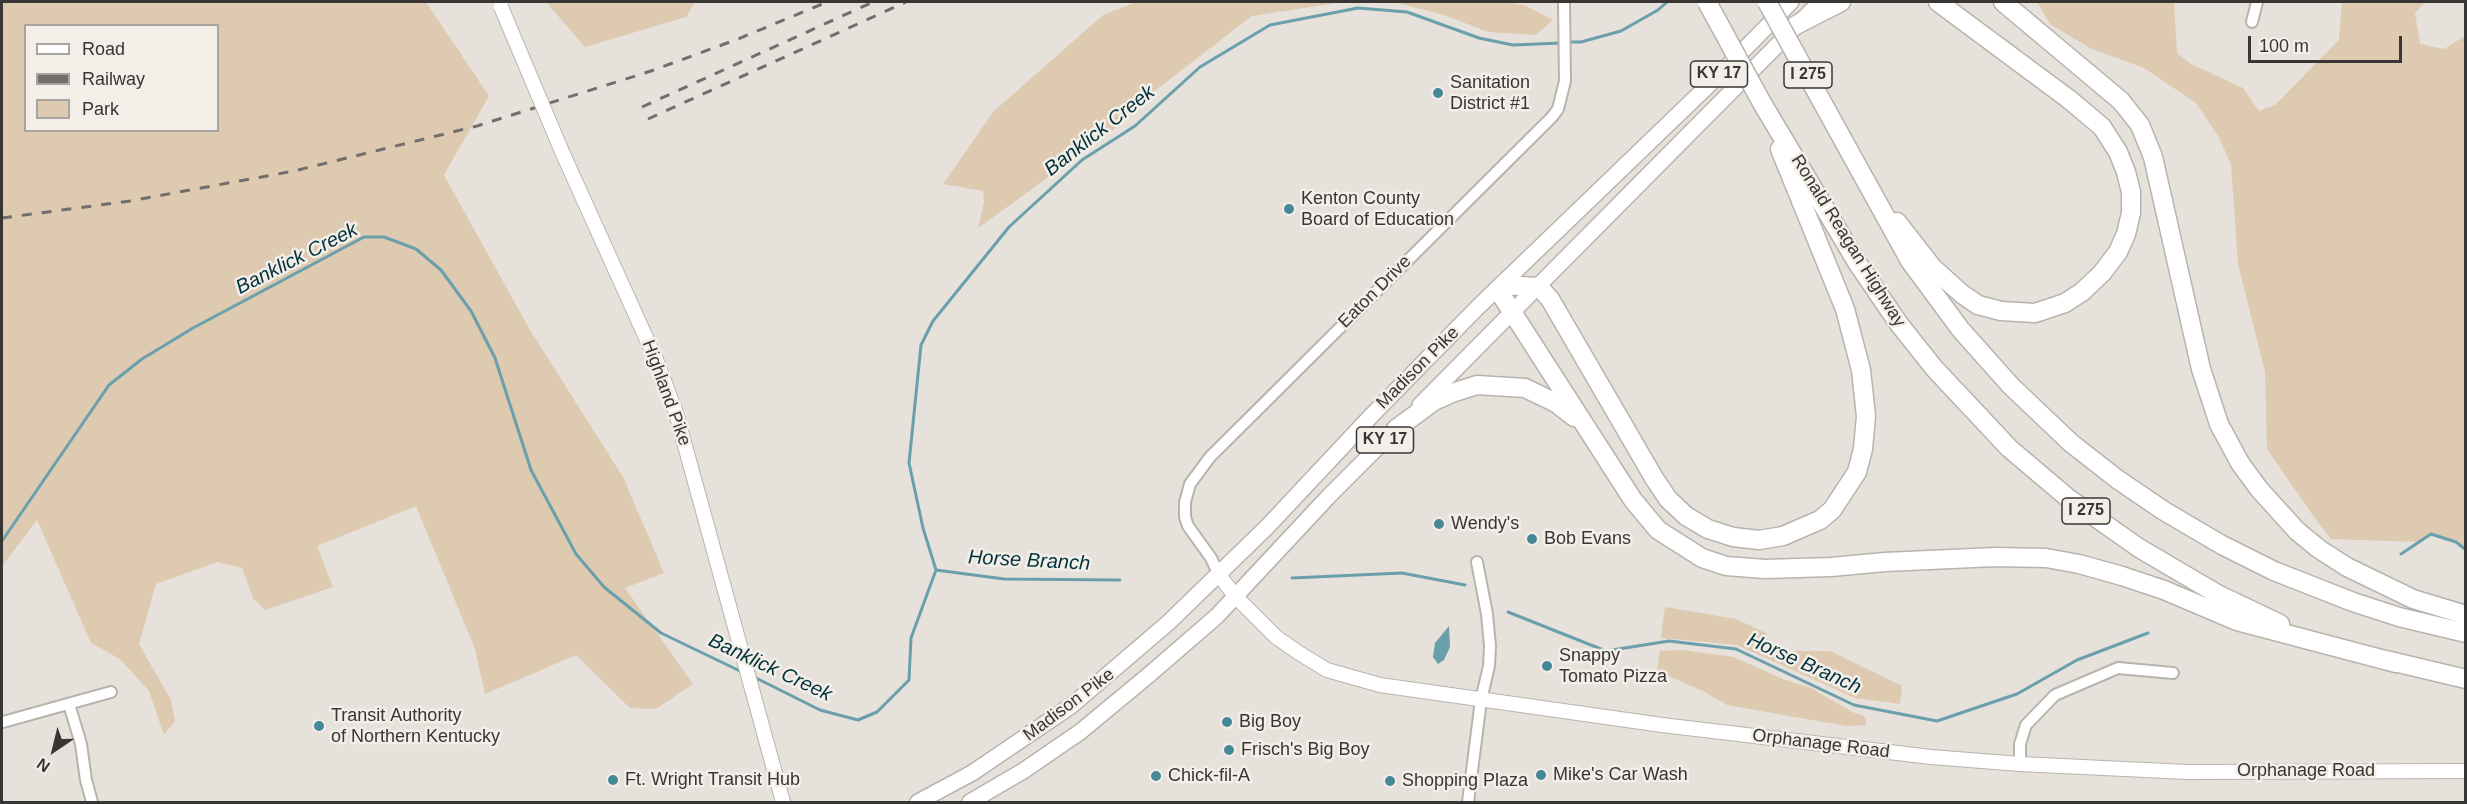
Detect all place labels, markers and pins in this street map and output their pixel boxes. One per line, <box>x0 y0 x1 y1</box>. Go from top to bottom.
place label: Sanitation District #1 <box>1450 72 1530 115</box>
marker: Sanitation District #1 <box>1431 86 1445 100</box>
place label: Kenton County Board of Education <box>1301 188 1454 230</box>
marker: Kenton County Board of Education <box>1282 202 1296 216</box>
place label: Wendy's <box>1451 513 1519 535</box>
marker: Wendy's <box>1432 517 1446 531</box>
place label: Bob Evans <box>1544 528 1631 550</box>
marker: Bob Evans <box>1525 532 1539 546</box>
place label: Snappy Tomato Pizza <box>1559 645 1667 688</box>
marker: Snappy Tomato Pizza <box>1540 659 1554 673</box>
place label: Transit Authority of Northern Kentucky <box>331 705 500 748</box>
place label: Big Boy <box>1239 711 1301 733</box>
marker: Big Boy <box>1220 715 1234 729</box>
marker: Transit Authority of Northern Kentucky <box>312 719 326 733</box>
place label: Frisch's Big Boy <box>1241 739 1369 761</box>
marker: Frisch's Big Boy <box>1222 743 1236 757</box>
place label: Mike's Car Wash <box>1553 764 1688 786</box>
place label: Chick-fil-A <box>1168 765 1250 787</box>
marker: Mike's Car Wash <box>1534 768 1548 782</box>
place label: Ft. Wright Transit Hub <box>625 769 800 791</box>
marker: Chick-fil-A <box>1149 769 1163 783</box>
place label: Shopping Plaza <box>1402 770 1528 792</box>
marker: Ft. Wright Transit Hub <box>606 773 620 787</box>
marker: Shopping Plaza <box>1383 774 1397 788</box>

